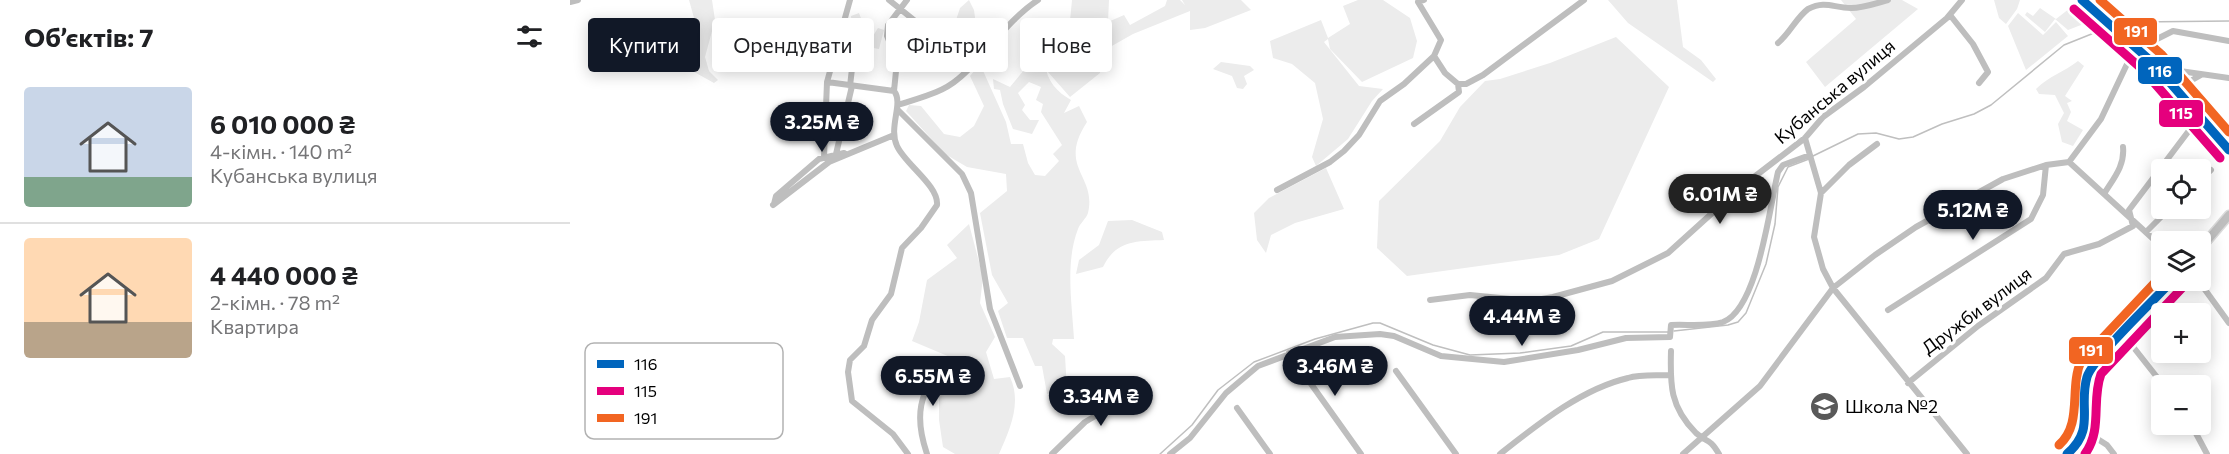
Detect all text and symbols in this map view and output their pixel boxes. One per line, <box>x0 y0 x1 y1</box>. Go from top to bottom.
line badge: 191 <box>2113 17 2158 46</box>
chip: Купити <box>588 18 700 72</box>
chip: Орендувати <box>712 18 874 72</box>
chip: Фільтри <box>886 18 1008 72</box>
chip: Нове <box>1020 18 1112 72</box>
icon: filters <box>513 20 546 53</box>
text: Об’єктів: 7 <box>24 21 153 52</box>
text: 191 <box>2124 21 2148 40</box>
street label: Кубанська вулиця <box>1770 34 1899 148</box>
line badge: 116 <box>2137 56 2183 85</box>
text: 116 <box>2148 61 2172 80</box>
line badge: 115 <box>2158 99 2204 128</box>
pin: 3.25M ₴ <box>767 102 877 153</box>
text: 115 <box>2169 103 2193 122</box>
text: 6 010 000 ₴ <box>210 108 355 139</box>
text: 3.25M ₴ <box>784 109 860 133</box>
icon: home <box>72 111 144 183</box>
text: 4-кімн. · 140 m² <box>210 139 352 163</box>
map controls <box>2151 159 2211 435</box>
button: locate <box>2151 159 2211 219</box>
text: Кубанська вулиця <box>210 163 377 187</box>
pin: 6.01M ₴ <box>1665 174 1775 225</box>
text: 6.01M ₴ <box>1682 181 1758 205</box>
pin: 5.12M ₴ <box>1918 190 2028 241</box>
text: 5.12M ₴ <box>1937 197 2009 221</box>
button: layers <box>2151 231 2211 291</box>
text: 4 440 000 ₴ <box>210 259 358 290</box>
icon: home <box>72 262 144 334</box>
street label: Дружби вулиця <box>1917 262 2036 359</box>
text: 2-кімн. · 78 m² <box>210 290 340 314</box>
pin: 4.44M ₴ <box>1467 296 1577 347</box>
text: 4.44M ₴ <box>1483 303 1561 327</box>
button: + <box>2151 303 2211 363</box>
text: Квартира <box>210 314 299 338</box>
line badge: 191 <box>2068 336 2114 365</box>
text: 191 <box>2079 340 2103 359</box>
legend <box>585 343 783 439</box>
pin: 3.46M ₴ <box>1280 346 1390 397</box>
text: 3.46M ₴ <box>1297 353 1373 377</box>
text: 116 <box>634 354 657 373</box>
pin: 6.55M ₴ <box>878 356 988 407</box>
text: 6.55M ₴ <box>895 363 971 387</box>
button: − <box>2151 375 2211 435</box>
pin: 3.34M ₴ <box>1046 376 1156 427</box>
text: 115 <box>634 381 657 400</box>
text: 3.34M ₴ <box>1063 383 1139 407</box>
school or university icon: Школа №2 <box>1808 391 1840 423</box>
place label: Школа №2 <box>1845 395 1938 417</box>
text: 191 <box>634 408 657 427</box>

